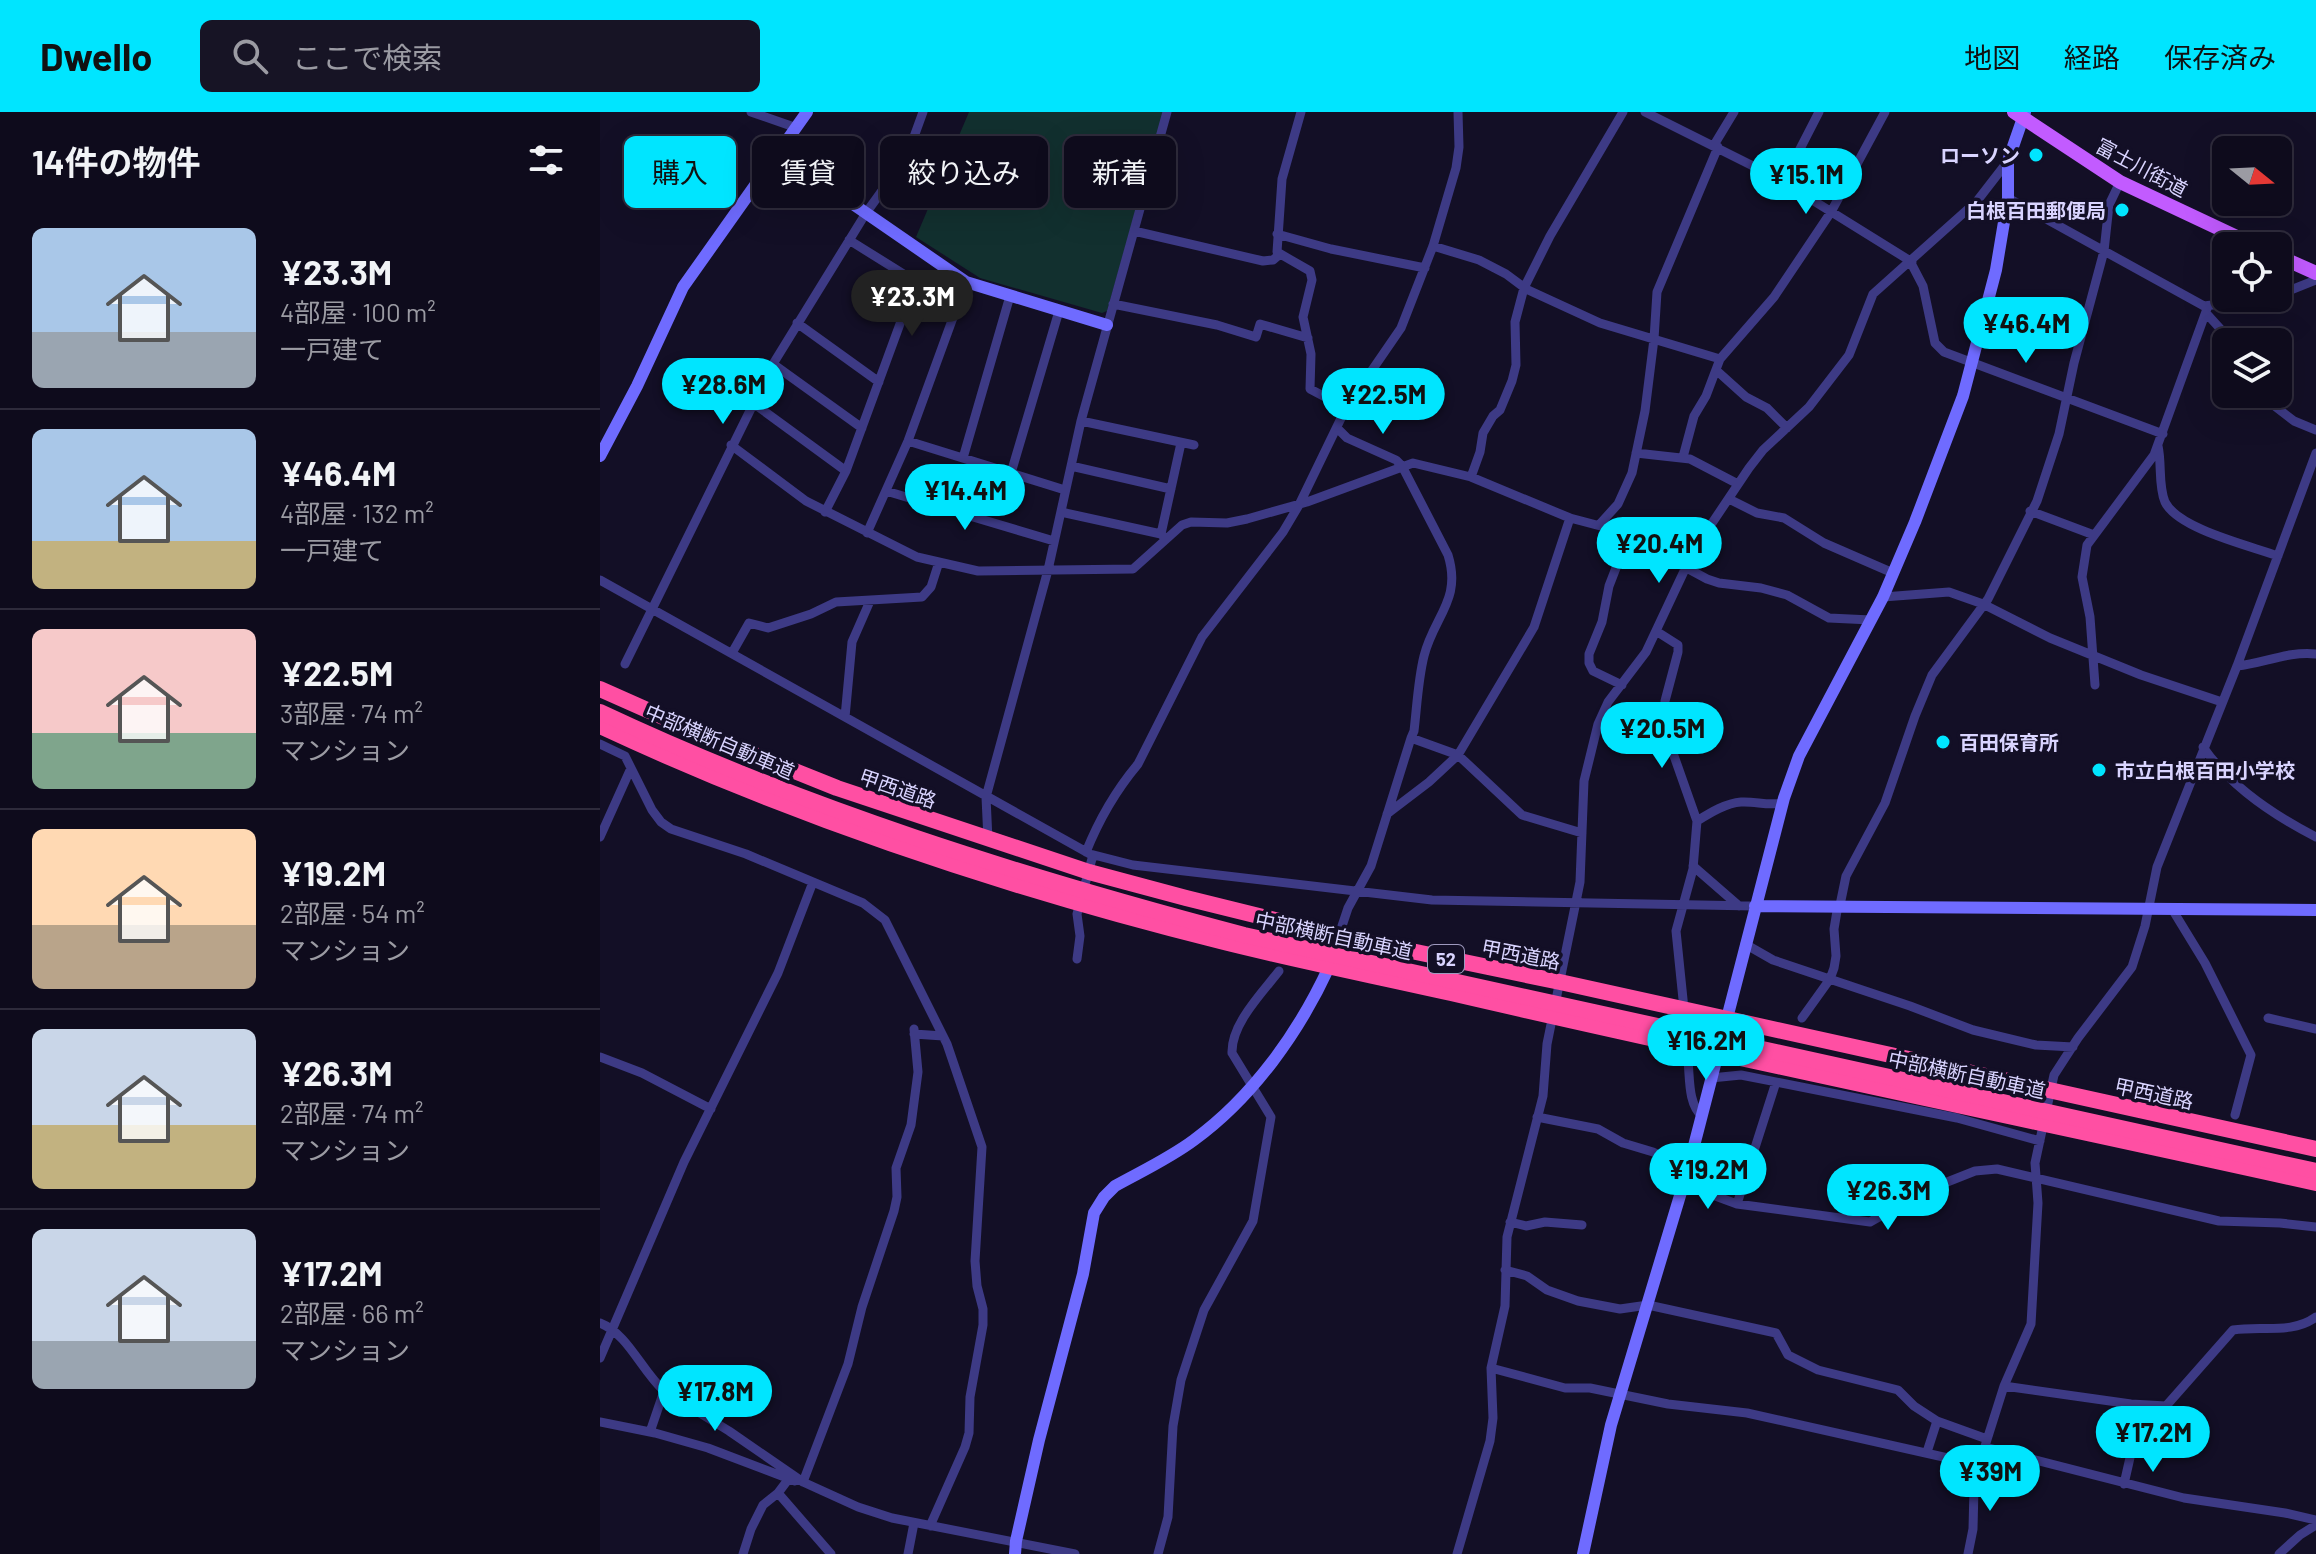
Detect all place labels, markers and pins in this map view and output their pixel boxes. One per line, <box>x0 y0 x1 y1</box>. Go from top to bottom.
place label: ローソン <box>1940 143 2020 167</box>
marker: ローソン <box>2027 146 2045 164</box>
pin: ¥15.1M <box>1741 148 1871 216</box>
place label: 白根百田郵便局 <box>1966 198 2106 222</box>
marker: 白根百田郵便局 <box>2113 201 2131 219</box>
pin: ¥23.3M <box>847 270 977 338</box>
pin: ¥46.4M <box>1961 297 2091 365</box>
pin: ¥28.6M <box>658 358 788 426</box>
pin: ¥22.5M <box>1318 368 1448 436</box>
pin: ¥14.4M <box>900 464 1030 532</box>
pin: ¥20.4M <box>1594 517 1724 585</box>
pin: ¥20.5M <box>1597 702 1727 770</box>
place label: 百田保育所 <box>1959 730 2059 754</box>
marker: 百田保育所 <box>1934 733 1952 751</box>
place label: 市立白根百田小学校 <box>2115 758 2295 782</box>
marker: 市立白根百田小学校 <box>2090 761 2108 779</box>
pin: ¥16.2M <box>1641 1014 1771 1082</box>
pin: ¥19.2M <box>1643 1143 1773 1211</box>
pin: ¥26.3M <box>1823 1164 1953 1232</box>
pin: ¥17.8M <box>650 1365 780 1433</box>
pin: ¥17.2M <box>2088 1406 2218 1474</box>
pin: ¥39M <box>1943 1445 2037 1513</box>

